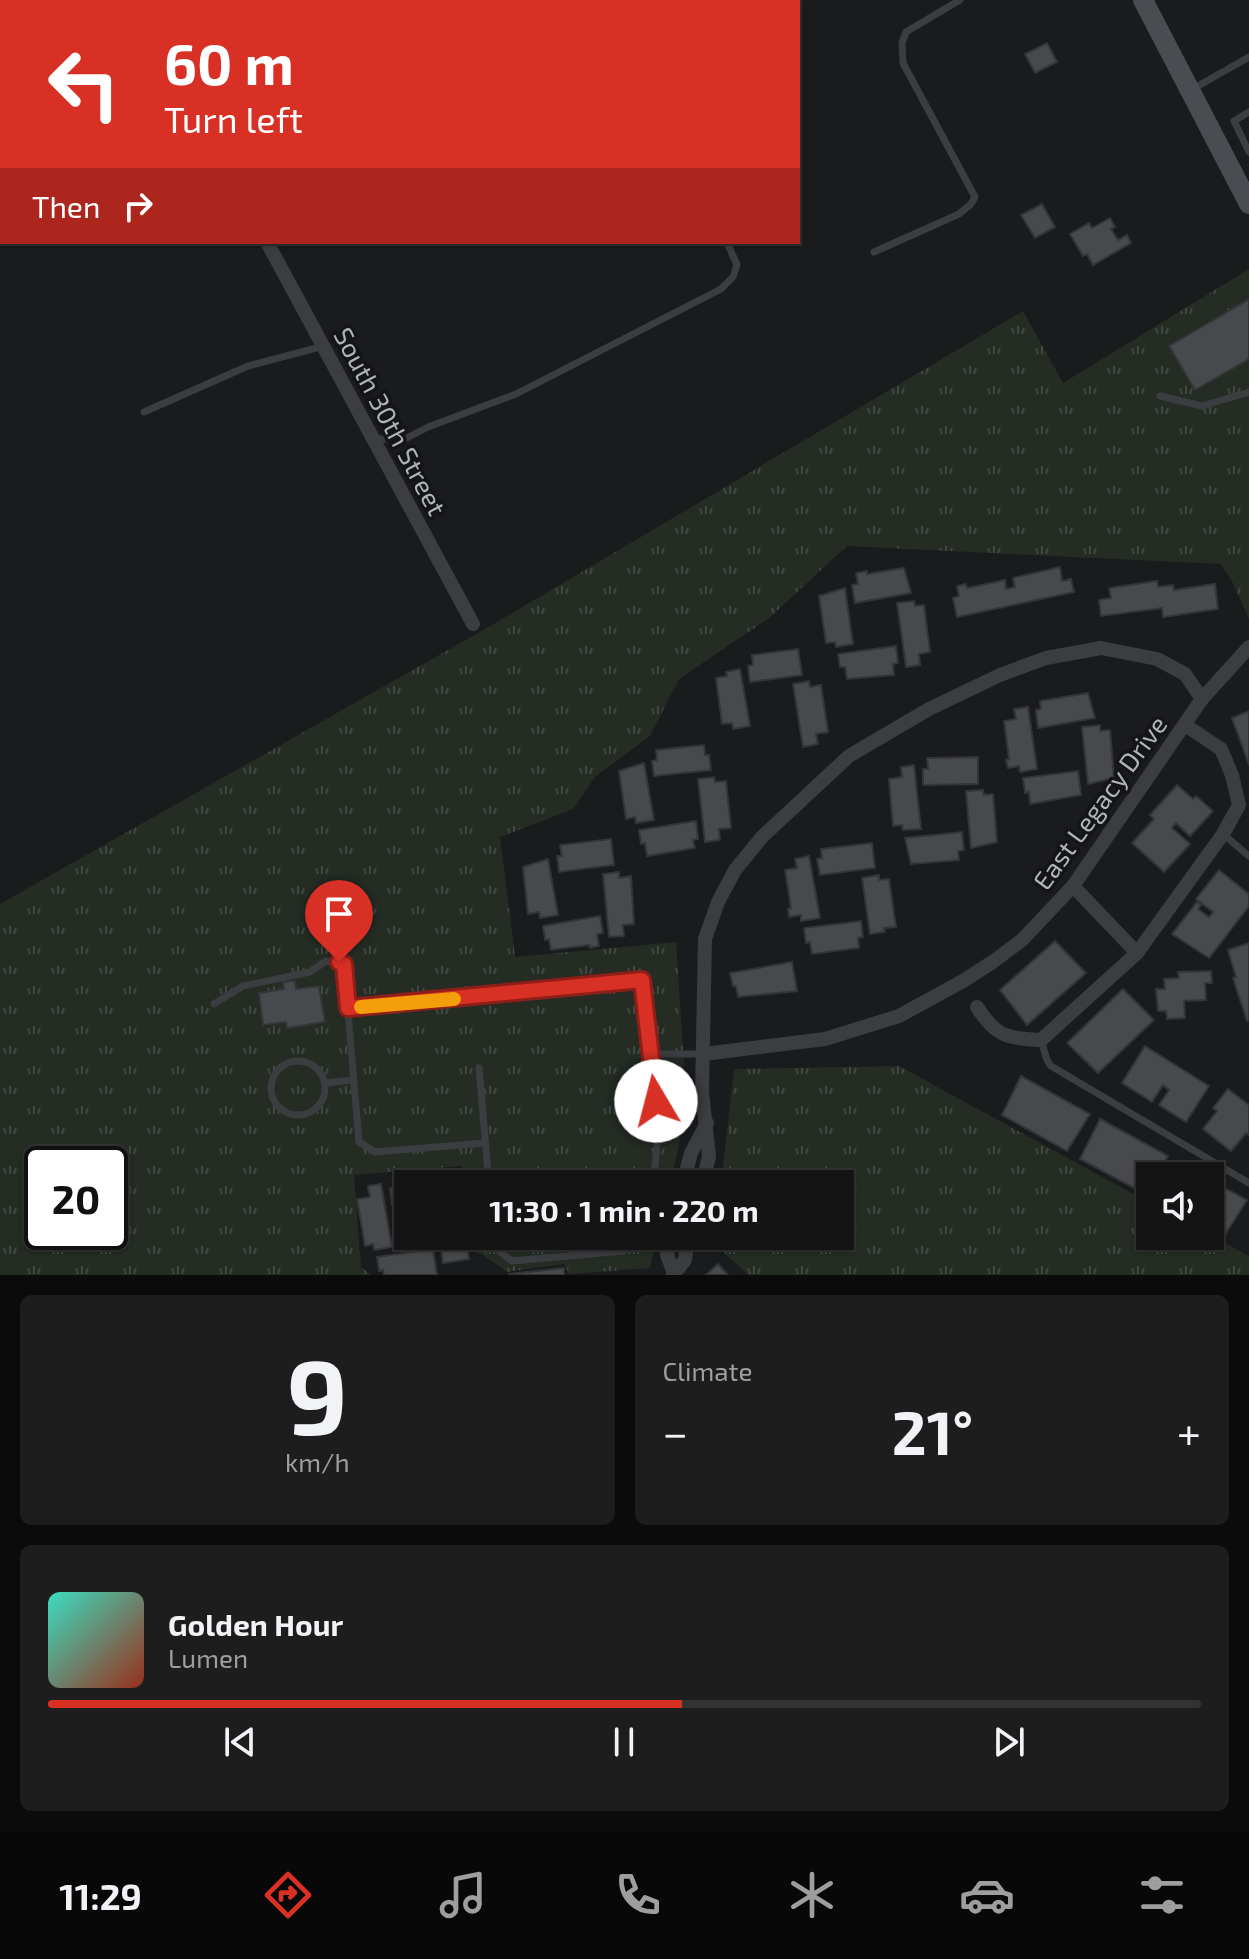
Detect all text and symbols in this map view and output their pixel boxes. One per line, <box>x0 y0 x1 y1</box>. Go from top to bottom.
text: 60 m <box>164 29 294 96</box>
icon: left <box>32 32 136 136</box>
text: Turn left <box>164 97 303 140</box>
icon: right <box>116 184 160 228</box>
text: Then <box>32 188 100 224</box>
street label: South 30th Street <box>328 322 454 520</box>
street label: East Legacy Drive <box>1026 709 1172 895</box>
pin <box>305 880 373 962</box>
icon: arrive <box>317 892 361 936</box>
position arrow <box>614 1059 698 1143</box>
speed limit sign: 20 <box>24 1146 128 1250</box>
map controls <box>1136 1162 1224 1250</box>
button: sound <box>1136 1162 1224 1250</box>
text: 11:30 · 1 min · 220 m <box>489 1192 759 1228</box>
text: 9 <box>287 1331 348 1456</box>
text: Climate <box>663 1355 752 1386</box>
text: 21° <box>892 1395 973 1467</box>
text: − <box>663 1405 688 1458</box>
text: + <box>1177 1405 1201 1458</box>
text: km/h <box>285 1446 350 1477</box>
text: Golden Hour <box>168 1606 343 1642</box>
text: Lumen <box>168 1642 248 1673</box>
icon: previous <box>218 1720 262 1764</box>
icon: pause <box>602 1720 646 1764</box>
icon: next <box>987 1720 1031 1764</box>
icon: directions <box>260 1867 316 1923</box>
icon: music <box>435 1867 491 1923</box>
icon: phone <box>610 1867 666 1923</box>
icon: climate <box>784 1867 840 1923</box>
icon: car <box>959 1867 1015 1923</box>
icon: filters <box>1134 1867 1190 1923</box>
text: 11:29 <box>59 1874 142 1917</box>

